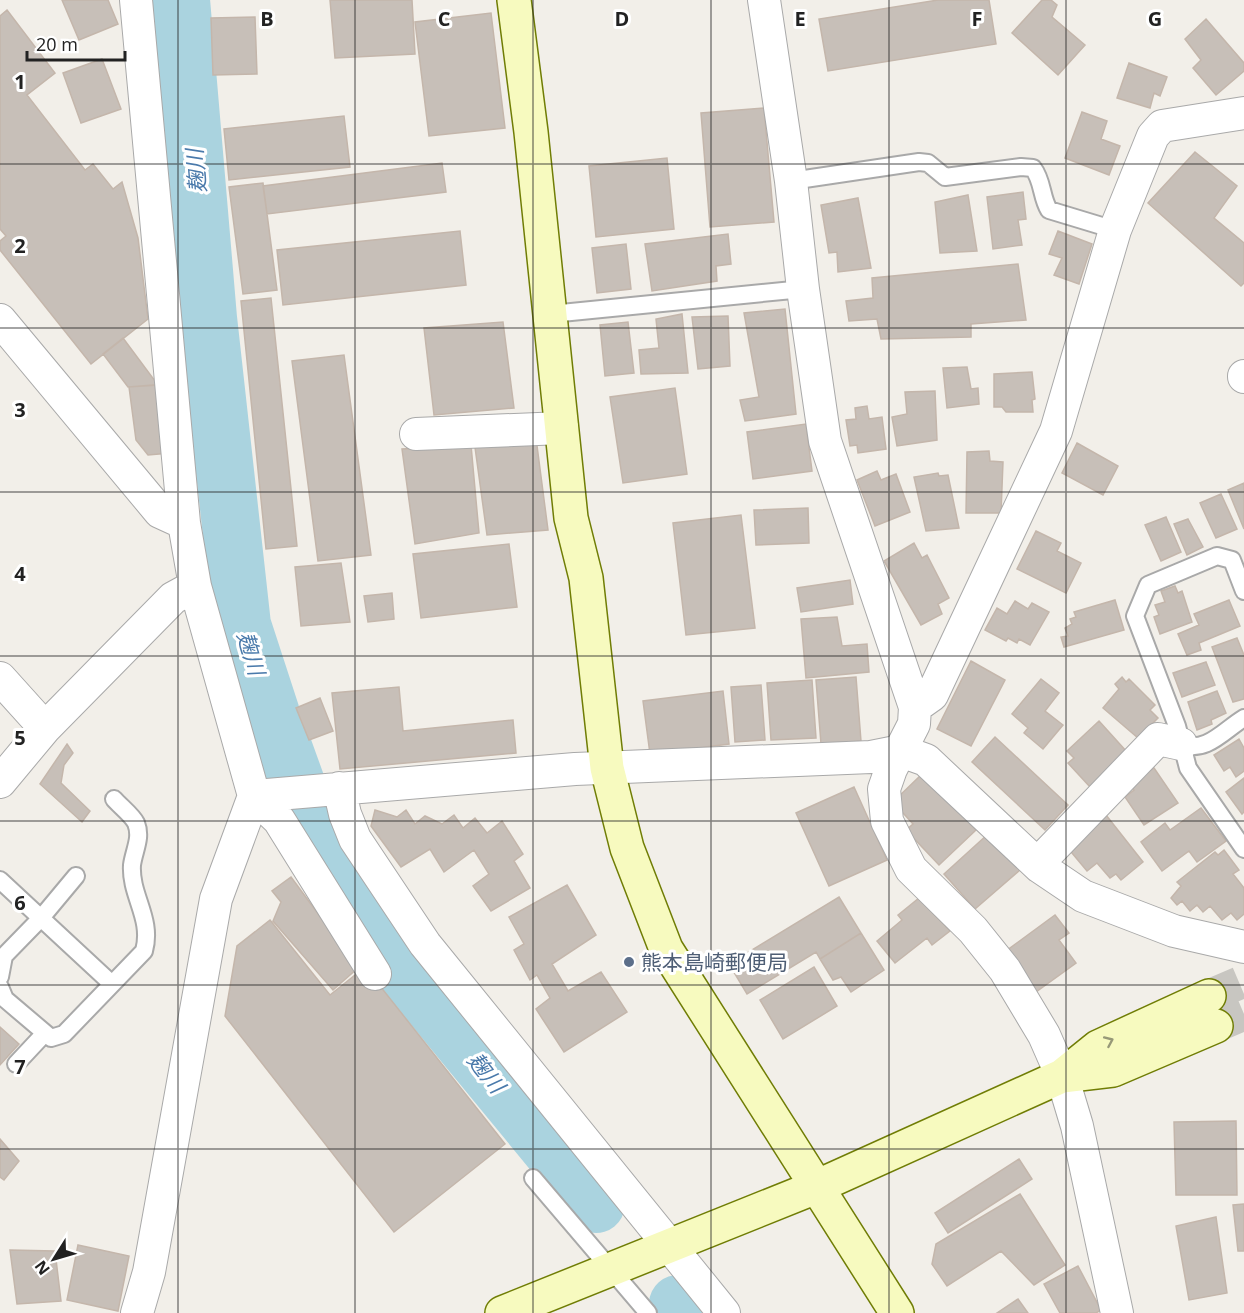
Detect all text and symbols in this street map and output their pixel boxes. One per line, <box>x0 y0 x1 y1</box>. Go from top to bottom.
text: B <box>260 5 274 32</box>
text: C <box>438 5 451 32</box>
text: D <box>615 5 629 32</box>
text: E <box>794 5 806 32</box>
text: F <box>972 5 982 32</box>
text: G <box>1148 5 1162 32</box>
scale bar <box>27 24 124 62</box>
text: 20 m <box>36 32 78 56</box>
text: 1 <box>14 68 26 95</box>
water label: 麹川 <box>178 146 212 194</box>
text: 2 <box>14 232 26 259</box>
text: 3 <box>14 396 26 423</box>
text: 4 <box>14 560 26 587</box>
water label: 麹川 <box>231 628 273 680</box>
text: 5 <box>14 724 26 751</box>
text: 6 <box>14 889 26 916</box>
place label: 熊本島崎郵便局 <box>641 948 788 976</box>
marker: 熊本島崎郵便局 <box>622 955 636 969</box>
one-way arrow <box>1103 1037 1114 1049</box>
water label: 麹川 <box>461 1045 514 1100</box>
text: 7 <box>14 1053 26 1080</box>
north arrow <box>24 1229 84 1289</box>
text: N <box>29 1256 55 1280</box>

